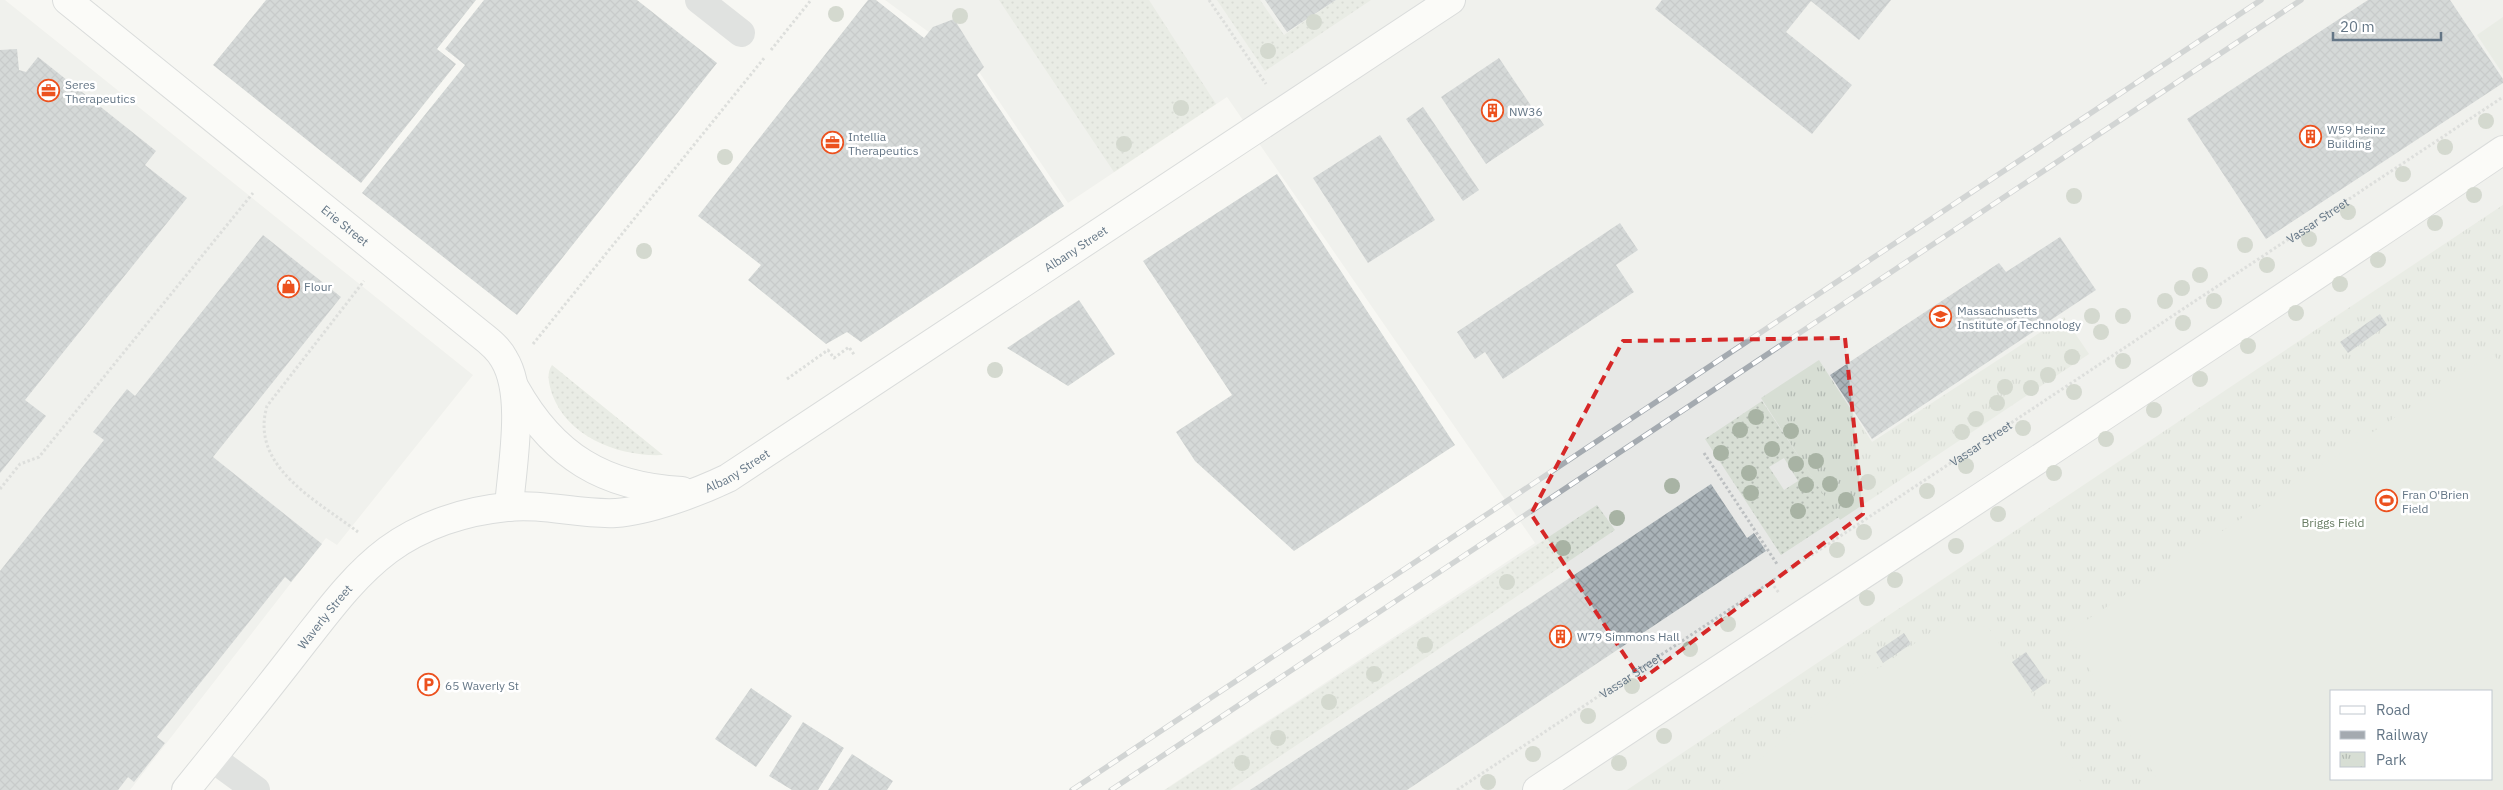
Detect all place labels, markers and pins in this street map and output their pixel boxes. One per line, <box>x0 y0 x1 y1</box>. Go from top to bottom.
place label: Seres Therapeutics <box>65 77 136 106</box>
office icon: Seres Therapeutics <box>37 79 61 103</box>
building icon: NW36 <box>1481 99 1505 123</box>
place label: NW36 <box>1509 104 1543 119</box>
place label: W59 Heinz Building <box>2327 122 2386 151</box>
building icon: W59 Heinz Building <box>2299 124 2323 148</box>
place label: Intellia Therapeutics <box>848 129 919 158</box>
office icon: Intellia Therapeutics <box>820 131 844 155</box>
shop icon: Flour <box>276 274 300 298</box>
place label: Flour <box>304 279 333 294</box>
place label: Massachusetts Institute of Technology <box>1957 303 2081 332</box>
school or university icon: Massachusetts Institute of Technology <box>1929 305 1953 329</box>
place label: Fran O'Brien Field <box>2402 487 2469 516</box>
sports icon: Fran O'Brien Field <box>2374 489 2398 513</box>
building icon: W79 Simmons Hall <box>1549 624 1573 648</box>
place label: W79 Simmons Hall <box>1577 629 1679 644</box>
parking icon: 65 Waverly St <box>417 673 441 697</box>
place label: 65 Waverly St <box>445 678 519 693</box>

